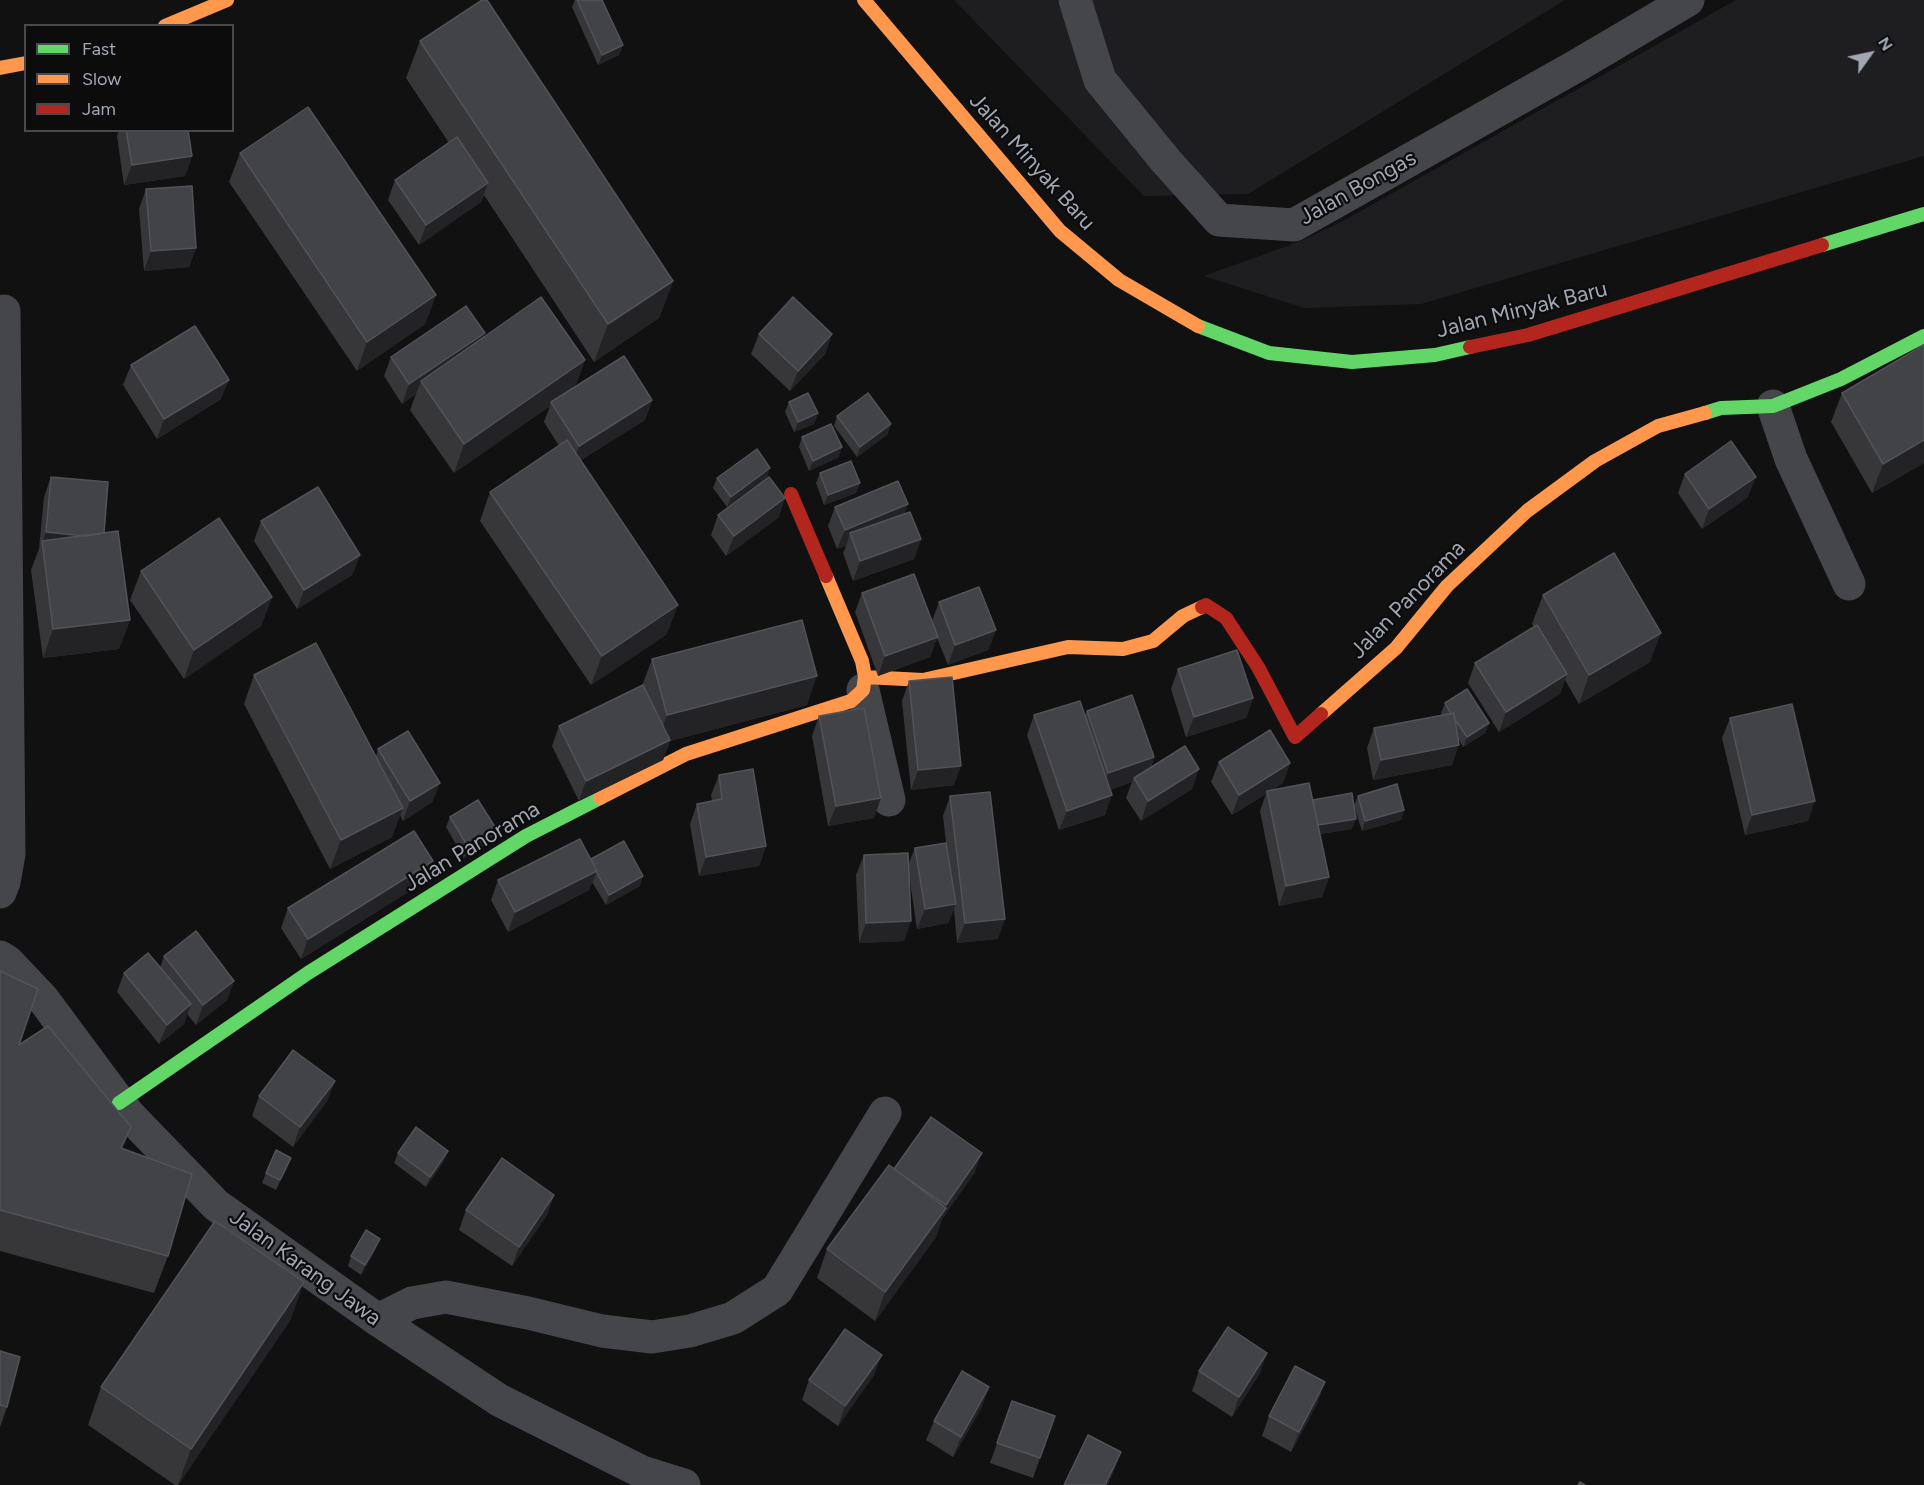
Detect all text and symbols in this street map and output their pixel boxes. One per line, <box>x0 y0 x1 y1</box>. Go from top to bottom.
legend <box>24 24 234 132</box>
north arrow <box>1840 24 1900 84</box>
text: N <box>1874 34 1897 54</box>
text: Fast <box>82 38 116 60</box>
text: Slow <box>82 68 121 90</box>
street label: Jalan Minyak Baru <box>964 88 1100 236</box>
text: Jam <box>82 98 116 120</box>
street label: Jalan Bongas <box>1295 145 1421 231</box>
street label: Jalan Minyak Baru <box>1434 276 1610 344</box>
street label: Jalan Panorama <box>1345 536 1471 664</box>
street label: Jalan Panorama <box>399 796 545 898</box>
street label: Jalan Karang Jawa <box>224 1204 386 1332</box>

